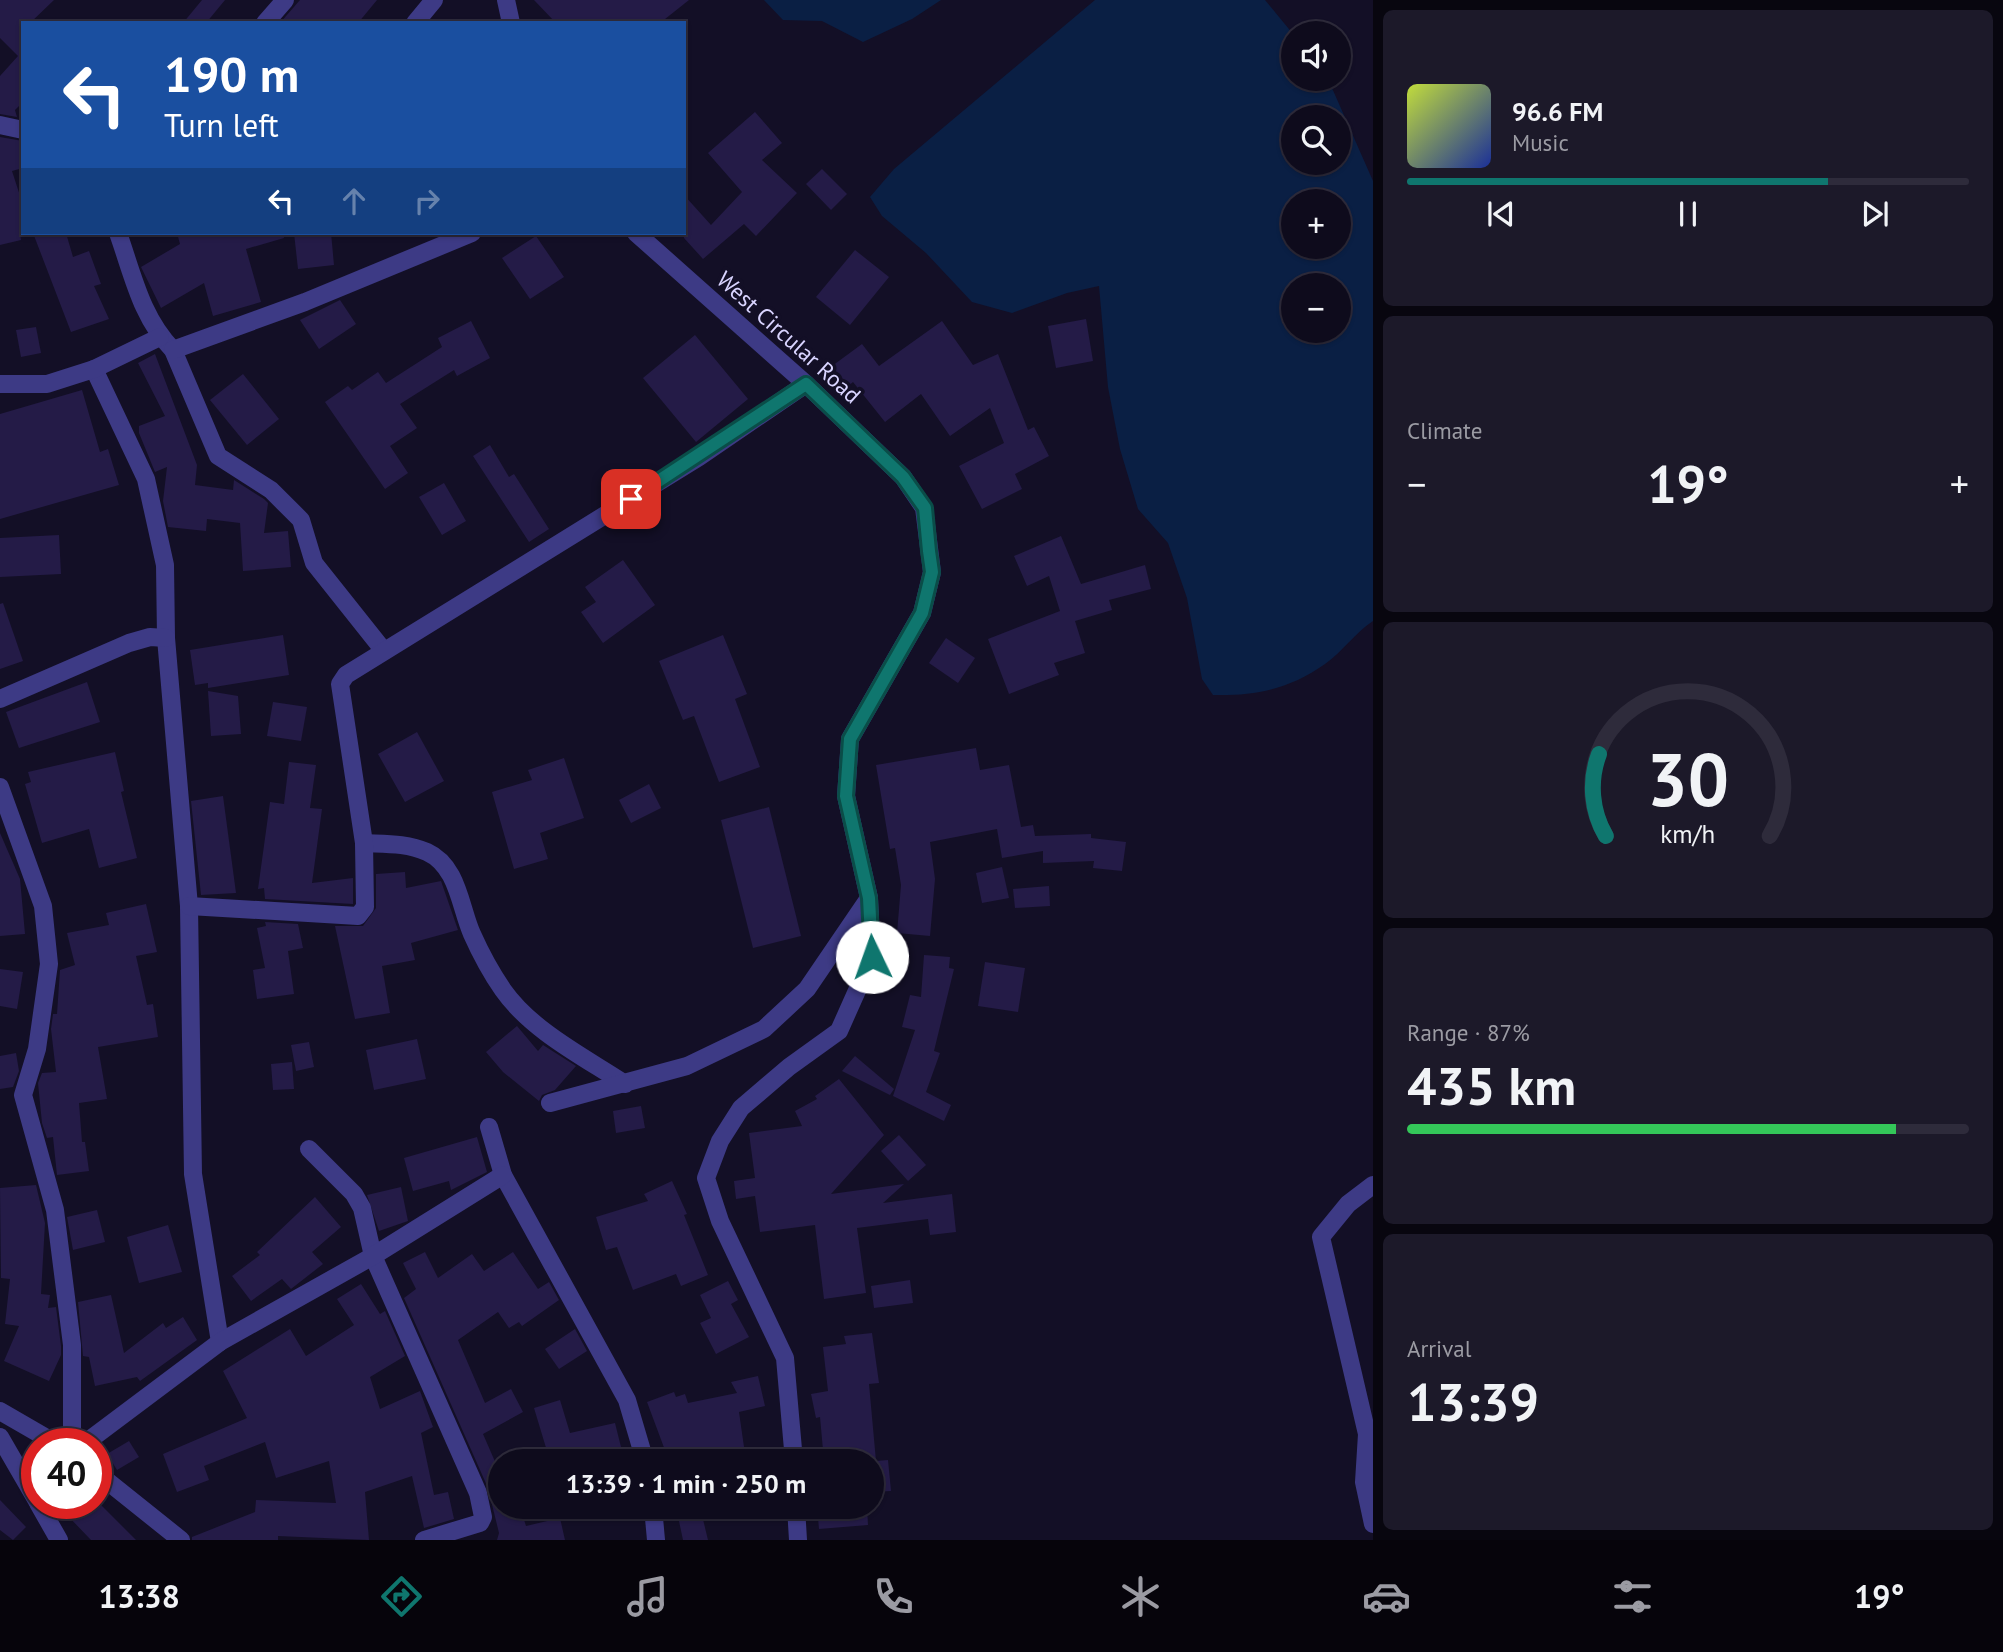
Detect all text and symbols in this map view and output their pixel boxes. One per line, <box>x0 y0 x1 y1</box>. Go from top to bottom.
map controls <box>1281 21 1351 343</box>
button: sound <box>1281 21 1351 91</box>
text: 190 m <box>164 42 299 106</box>
icon: left <box>49 49 140 140</box>
text: 96.6 FM <box>1512 95 1603 128</box>
text: Turn left <box>164 104 279 146</box>
button: search <box>1281 105 1351 175</box>
text: Music <box>1512 128 1569 157</box>
icon: left <box>262 182 300 220</box>
icon: ahead <box>335 182 373 220</box>
icon: right <box>408 182 446 220</box>
button: + <box>1281 189 1351 259</box>
icon: previous <box>1482 195 1520 233</box>
icon: pause <box>1669 195 1707 233</box>
icon: next <box>1856 195 1894 233</box>
street label: West Circular Road <box>711 265 867 409</box>
button: − <box>1281 273 1351 343</box>
text: Climate <box>1407 416 1482 445</box>
text: 19° <box>1647 450 1729 517</box>
text: − <box>1407 459 1426 508</box>
text: + <box>1950 459 1969 508</box>
pin <box>601 469 661 529</box>
icon: arrive <box>612 480 650 518</box>
text: 30 <box>1647 732 1729 826</box>
text: km/h <box>1661 818 1715 850</box>
position arrow <box>835 920 909 994</box>
text: Range · 87% <box>1407 1018 1530 1047</box>
text: 435 km <box>1407 1052 1576 1119</box>
text: Arrival <box>1407 1334 1471 1363</box>
text: 13:39 <box>1407 1368 1539 1435</box>
speed limit sign: 40 <box>21 1428 112 1519</box>
text: 13:39 · 1 min · 250 m <box>566 1467 806 1500</box>
icon: directions <box>377 1572 426 1621</box>
icon: music <box>623 1572 672 1621</box>
icon: phone <box>869 1572 918 1621</box>
icon: climate <box>1116 1572 1165 1621</box>
icon: car <box>1362 1572 1411 1621</box>
icon: filters <box>1608 1572 1657 1621</box>
text: 13:38 <box>99 1575 180 1617</box>
text: 19° <box>1854 1575 1904 1617</box>

